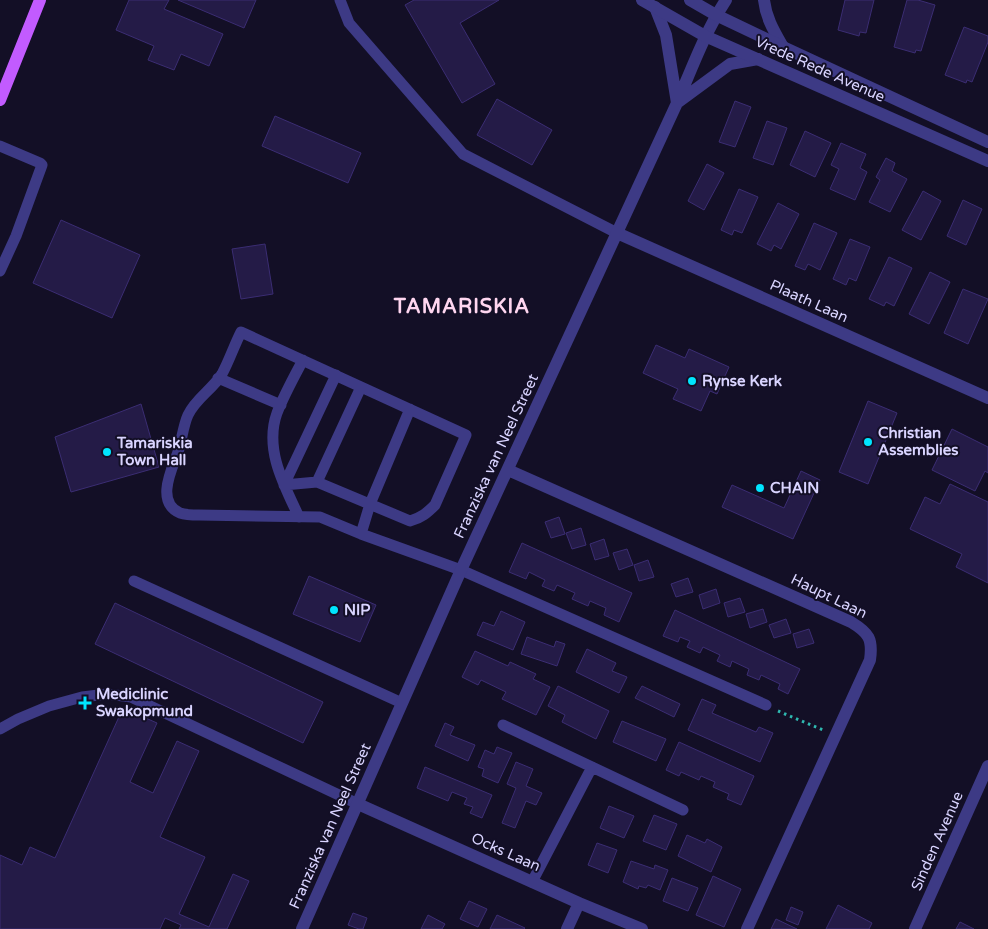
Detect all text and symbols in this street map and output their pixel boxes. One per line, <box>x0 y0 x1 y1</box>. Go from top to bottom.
street label: Vrede Rede Avenue <box>752 32 888 106</box>
street label: Plaath Laan <box>767 276 851 326</box>
district label: TAMARISKIA <box>393 295 530 319</box>
street label: Franziska van Neel Street <box>450 371 542 541</box>
place label: Rynse Kerk <box>702 372 782 391</box>
marker: Rynse Kerk <box>686 375 698 387</box>
place label: Christian Assemblies <box>878 424 958 459</box>
place label: Tamariskia Town Hall <box>116 434 193 469</box>
marker: Christian Assemblies <box>862 436 874 448</box>
marker: Tamariskia Town Hall <box>101 446 113 458</box>
place label: CHAIN <box>770 479 819 497</box>
marker: CHAIN <box>754 482 766 494</box>
street label: Haupt Laan <box>788 570 870 622</box>
place label: NIP <box>344 601 370 619</box>
marker: NIP <box>328 604 340 616</box>
place label: Mediclinic Swakopmund <box>96 685 193 721</box>
marker: Mediclinic Swakopmund <box>78 696 92 710</box>
street label: Franziska van Neel Street <box>285 740 375 912</box>
street label: Sinden Avenue <box>907 789 967 893</box>
street label: Ocks Laan <box>469 829 543 875</box>

